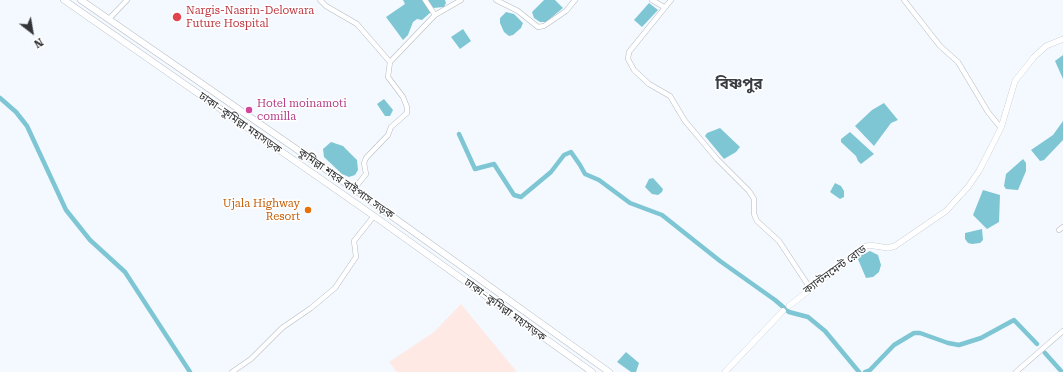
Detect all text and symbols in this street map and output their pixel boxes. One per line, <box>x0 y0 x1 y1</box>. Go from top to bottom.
place label: Nargis-Nasrin-Delowara Future Hospital <box>186 4 314 30</box>
marker: Nargis-Nasrin-Delowara Future Hospital <box>171 11 183 23</box>
north arrow <box>12 12 52 52</box>
text: N <box>31 35 45 50</box>
district label: বিষ্ণপুর <box>716 76 762 94</box>
street label: ঢাকা–কুমিল্লা মহাসড়ক <box>196 89 284 157</box>
place label: Hotel moinamoti comilla <box>257 97 347 123</box>
marker: Hotel moinamoti comilla <box>244 105 254 115</box>
street label: কুমিল্লা শহর বাইপাস সড়ক <box>296 146 396 222</box>
place label: Ujala Highway Resort <box>223 197 300 223</box>
marker: Ujala Highway Resort <box>303 205 313 215</box>
street label: ক্যান্টনমেন্ট রোড <box>801 243 869 297</box>
street label: ঢাকা–কুমিল্লা মহাসড়ক <box>461 276 549 344</box>

